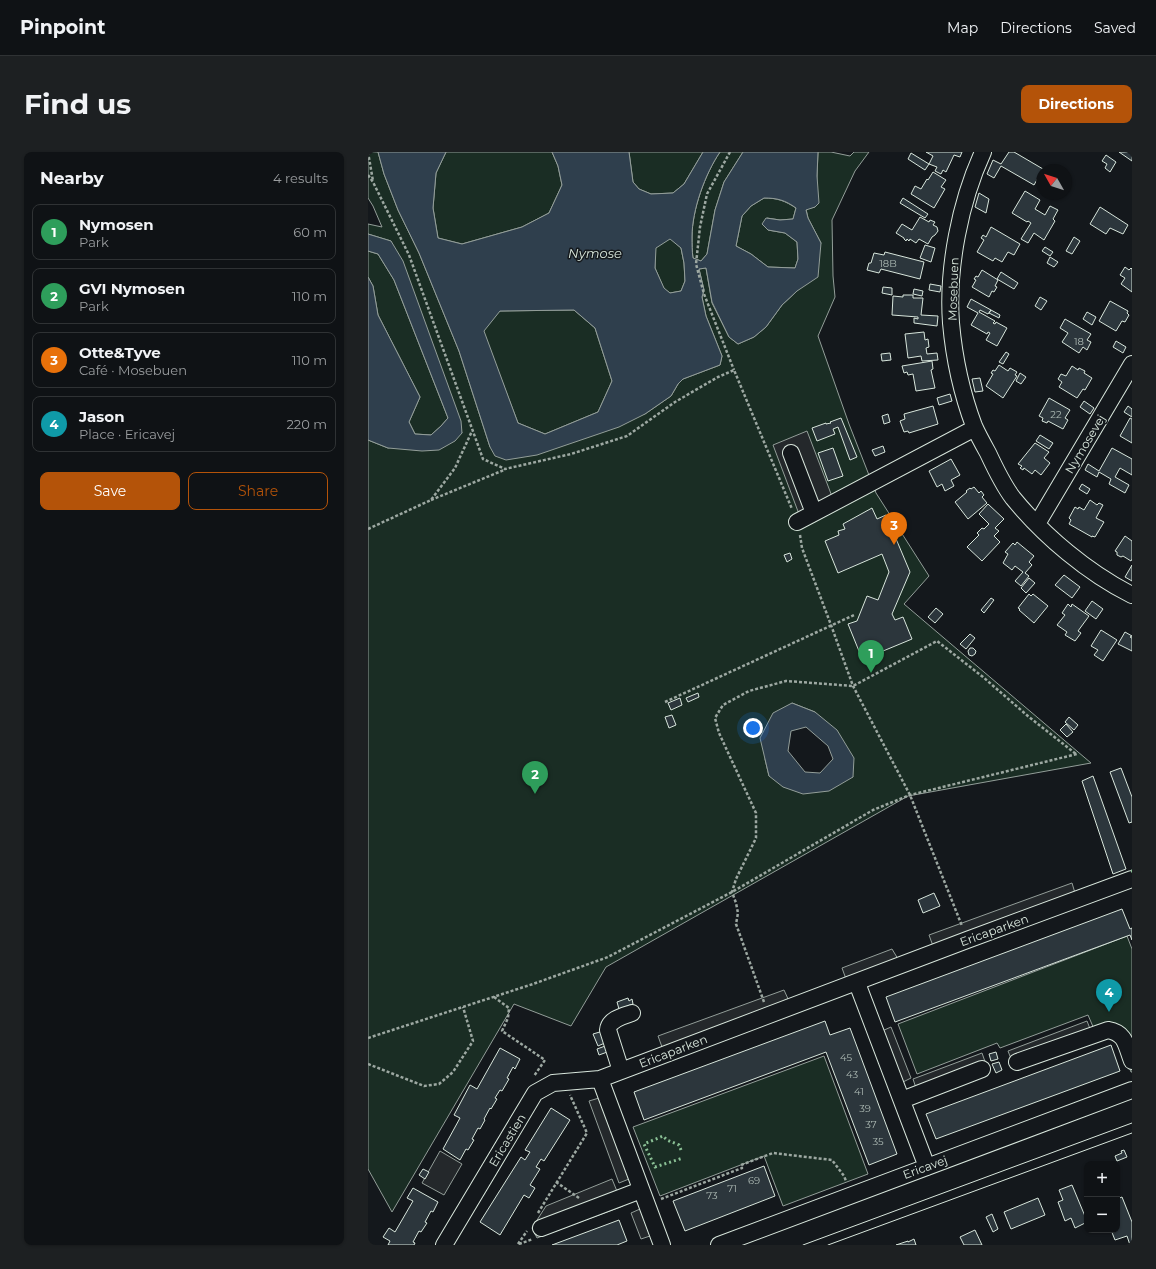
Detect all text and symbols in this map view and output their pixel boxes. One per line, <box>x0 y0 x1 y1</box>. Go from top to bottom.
text: Pinpoint <box>20 16 105 39</box>
text: Map <box>947 19 978 37</box>
text: Directions <box>1000 19 1072 37</box>
text: Saved <box>1094 19 1136 37</box>
button: Directions <box>1021 85 1132 123</box>
text: Find us <box>24 87 131 121</box>
north arrow <box>1036 164 1072 200</box>
text: Nearby <box>40 168 104 188</box>
text: 4 results <box>273 170 328 186</box>
text: Nymosen <box>79 215 154 234</box>
text: 1 <box>51 224 57 240</box>
text: 60 m <box>293 224 327 240</box>
text: Park <box>79 234 109 250</box>
water label: Nymose <box>568 245 622 261</box>
house number: 18B <box>879 257 897 270</box>
street label: Mosebuen <box>944 257 962 321</box>
text: GVI Nymosen <box>79 279 185 298</box>
text: 2 <box>50 288 58 304</box>
text: 110 m <box>292 288 327 304</box>
text: Park <box>79 298 109 314</box>
house number: 18 <box>1074 335 1084 348</box>
text: Otte&Tyve <box>79 343 161 362</box>
text: 3 <box>50 352 58 368</box>
text: 110 m <box>292 352 327 368</box>
text: Café · Mosebuen <box>79 362 187 378</box>
text: Jason <box>79 407 125 426</box>
house number: 22 <box>1050 408 1062 421</box>
street label: Nymosevej <box>1062 412 1108 476</box>
text: 4 <box>50 416 58 432</box>
text: 220 m <box>286 416 327 432</box>
text: Place · Ericavej <box>79 426 175 442</box>
button: Save <box>40 472 180 510</box>
button: Share <box>188 472 328 510</box>
pin: 3 <box>881 512 907 545</box>
pin: 1 <box>858 640 884 673</box>
your location <box>743 718 763 738</box>
pin: 2 <box>522 761 548 794</box>
street label: Ericaparken <box>958 911 1030 949</box>
pin: 4 <box>1096 979 1122 1012</box>
street label: Ericaparken <box>637 1031 709 1071</box>
house number: 45 <box>840 1051 852 1064</box>
house number: 43 <box>846 1068 858 1081</box>
house number: 41 <box>854 1085 864 1098</box>
house number: 39 <box>859 1102 871 1115</box>
street label: Ericastien <box>485 1111 529 1169</box>
house number: 37 <box>865 1118 877 1131</box>
house number: 35 <box>872 1135 884 1148</box>
street label: Ericavej <box>901 1152 949 1182</box>
map controls <box>1084 1161 1120 1233</box>
button: + <box>1084 1161 1120 1197</box>
house number: 69 <box>748 1174 760 1187</box>
house number: 71 <box>727 1182 737 1195</box>
house number: 73 <box>706 1189 718 1202</box>
button: − <box>1084 1197 1120 1233</box>

